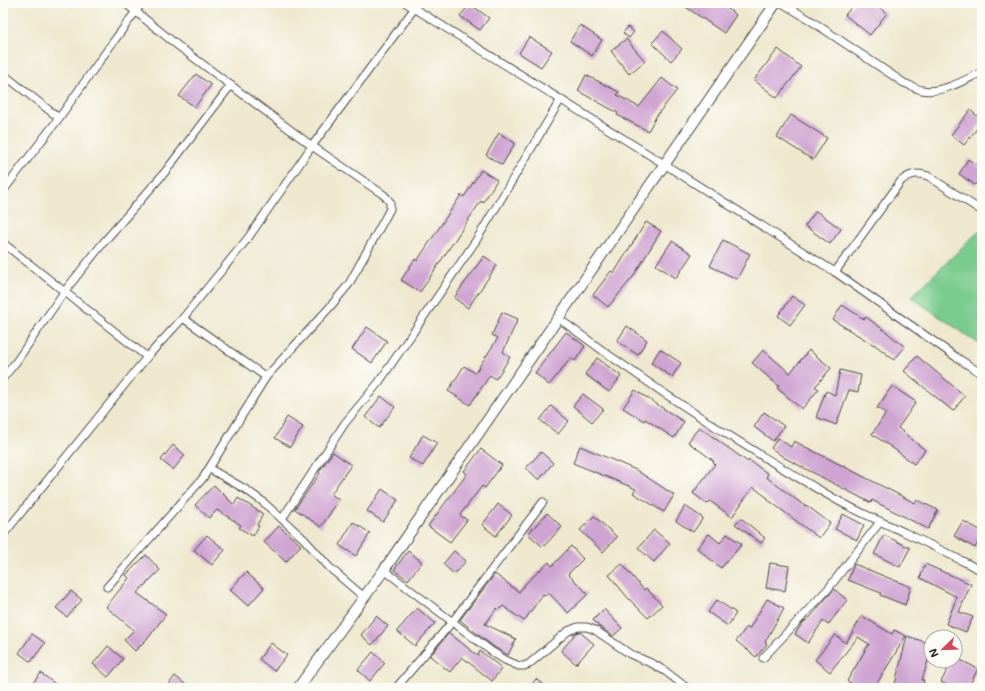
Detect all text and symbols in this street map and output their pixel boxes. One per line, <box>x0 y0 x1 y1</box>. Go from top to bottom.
north arrow <box>923 629 963 669</box>
text: N <box>925 646 942 660</box>

